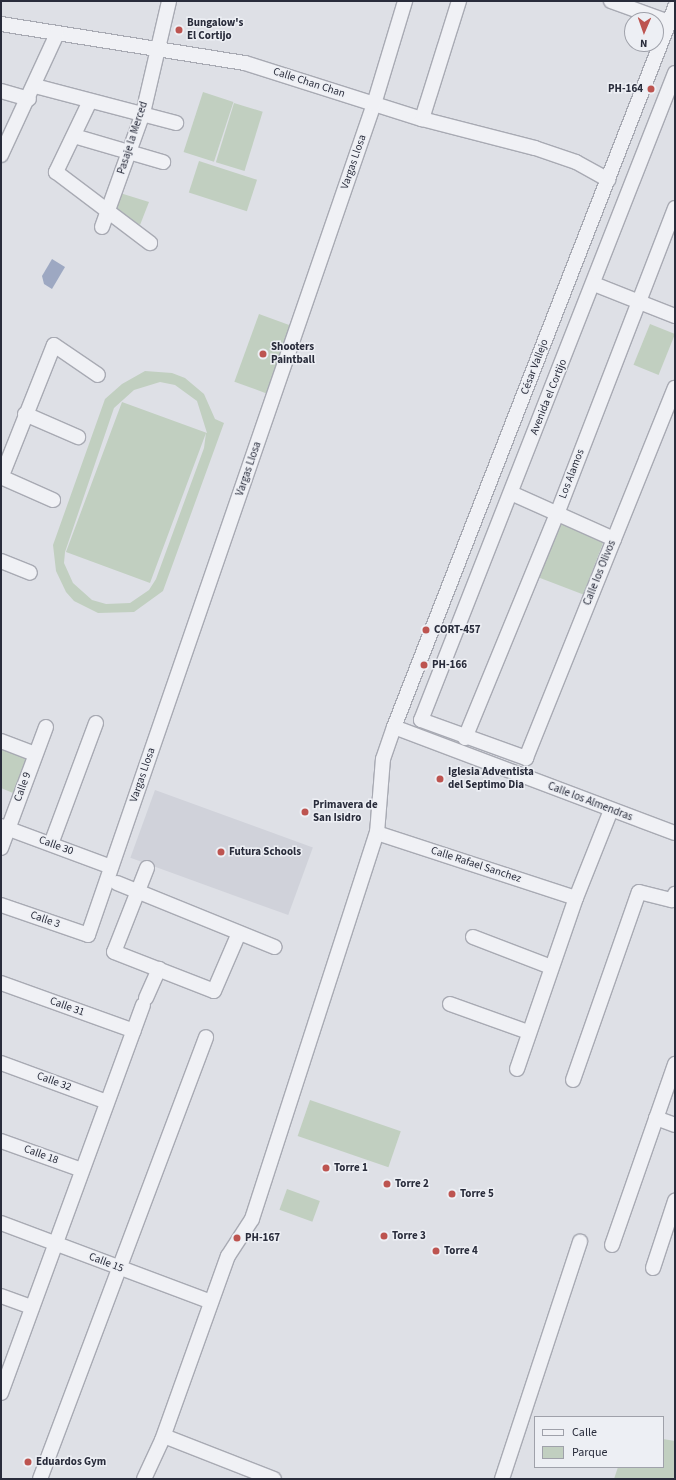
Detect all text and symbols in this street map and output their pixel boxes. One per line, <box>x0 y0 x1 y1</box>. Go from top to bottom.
north arrow <box>624 12 664 52</box>
place label: Bungalow's El Cortijo <box>187 17 243 43</box>
marker: Bungalow's El Cortijo <box>174 25 184 35</box>
text: N <box>640 36 648 51</box>
street label: Calle Chan Chan <box>271 65 347 101</box>
place label: PH-164 <box>608 82 643 96</box>
marker: PH-164 <box>646 84 656 94</box>
street label: Pasaje la Merced <box>115 100 151 176</box>
street label: Vargas Llosa <box>339 133 369 191</box>
street label: César Vallejo <box>518 337 552 397</box>
place label: Shooters Paintball <box>271 341 315 367</box>
marker: Shooters Paintball <box>258 349 268 359</box>
street label: Avenida el Cortijo <box>528 357 570 437</box>
street label: Vargas Llosa <box>234 440 264 498</box>
street label: Los Alamos <box>557 447 587 501</box>
street label: Calle los Olivos <box>581 538 619 608</box>
place label: CORT-457 <box>434 623 481 637</box>
marker: CORT-457 <box>421 625 431 635</box>
place label: PH-166 <box>432 658 467 672</box>
marker: PH-166 <box>419 660 429 670</box>
street label: Vargas Llosa <box>128 746 158 804</box>
place label: Iglesia Adventista del Septimo Dia <box>448 766 534 792</box>
street label: Calle 9 <box>12 770 34 804</box>
marker: Iglesia Adventista del Septimo Dia <box>435 774 445 784</box>
street label: Calle los Almendras <box>546 780 634 824</box>
place label: Primavera de San Isidro <box>313 799 378 825</box>
marker: Primavera de San Isidro <box>300 807 310 817</box>
street label: Calle 30 <box>37 834 75 858</box>
street label: Calle Rafael Sanchez <box>429 844 523 886</box>
place label: Futura Schools <box>229 845 301 859</box>
marker: Futura Schools <box>216 847 226 857</box>
street label: Calle 3 <box>28 909 62 931</box>
street label: Calle 31 <box>48 995 86 1019</box>
street label: Calle 32 <box>35 1070 73 1094</box>
street label: Calle 18 <box>22 1143 60 1167</box>
place label: Torre 1 <box>334 1161 368 1175</box>
marker: Torre 1 <box>321 1163 331 1173</box>
place label: Torre 2 <box>395 1177 429 1191</box>
marker: Torre 2 <box>382 1179 392 1189</box>
place label: Torre 5 <box>460 1187 494 1201</box>
marker: Torre 5 <box>447 1189 457 1199</box>
place label: Torre 3 <box>392 1229 426 1243</box>
place label: PH-167 <box>245 1231 280 1245</box>
marker: Torre 3 <box>379 1231 389 1241</box>
marker: PH-167 <box>232 1233 242 1243</box>
place label: Torre 4 <box>444 1244 478 1258</box>
marker: Torre 4 <box>431 1246 441 1256</box>
street label: Calle 15 <box>87 1250 125 1276</box>
legend <box>534 1416 664 1468</box>
text: Calle <box>572 1424 597 1441</box>
text: Parque <box>572 1444 608 1461</box>
place label: Eduardos Gym <box>36 1455 106 1469</box>
marker: Eduardos Gym <box>23 1457 33 1467</box>

